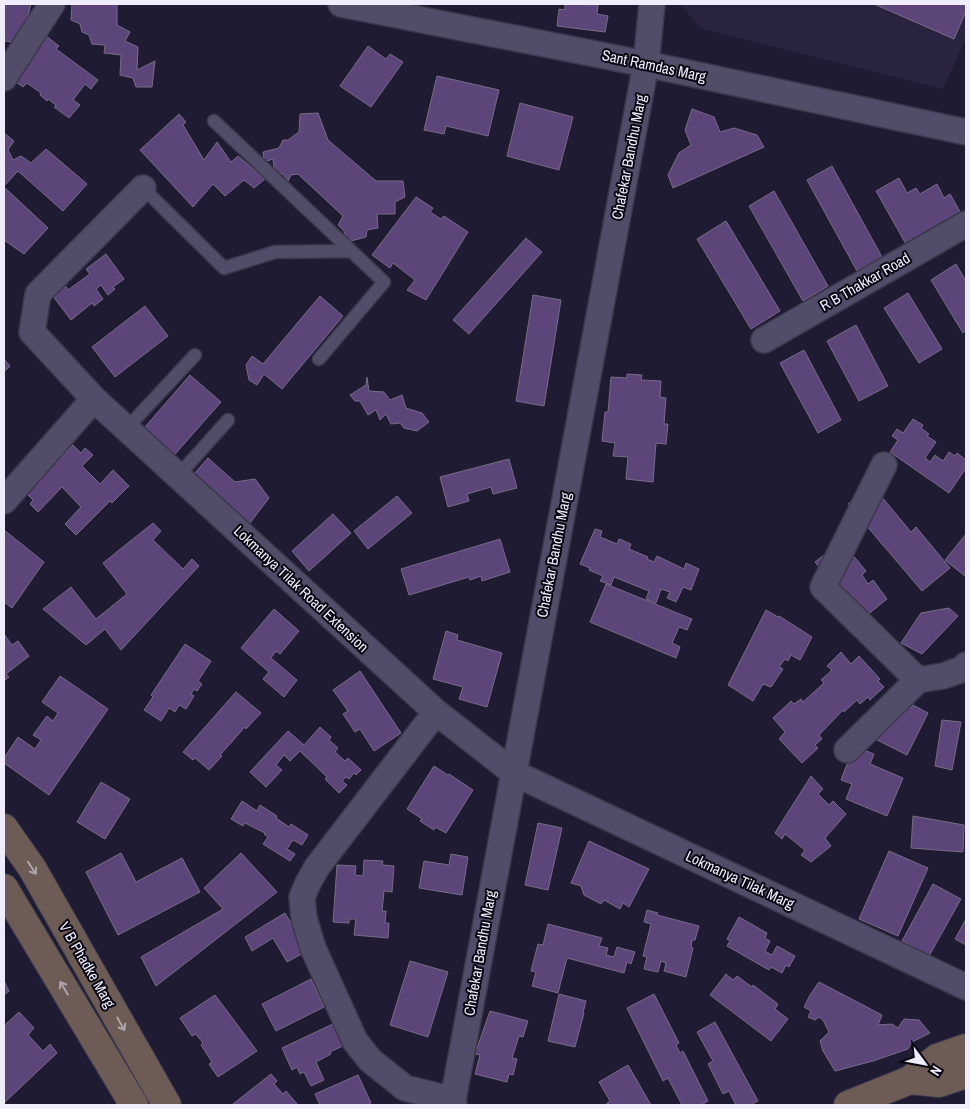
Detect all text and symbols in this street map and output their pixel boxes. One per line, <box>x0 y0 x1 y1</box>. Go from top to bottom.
street label: Sant Ramdas Marg <box>600 44 708 87</box>
street label: Chafekar Bandhu Marg <box>606 92 651 221</box>
street label: R B Thakkar Road <box>816 247 914 316</box>
street label: Chafekar Bandhu Marg <box>531 490 576 619</box>
street label: Lokmanya Tilak Road Extension <box>229 520 373 657</box>
street label: Lokmanya Tilak Marg <box>682 845 798 914</box>
one-way arrow <box>27 860 37 874</box>
street label: Chafekar Bandhu Marg <box>458 888 501 1017</box>
street label: V B Phadke Marg <box>54 918 121 1012</box>
one-way arrow <box>59 982 69 996</box>
one-way arrow <box>117 1016 126 1031</box>
north arrow <box>900 1039 950 1089</box>
text: N <box>926 1063 946 1079</box>

